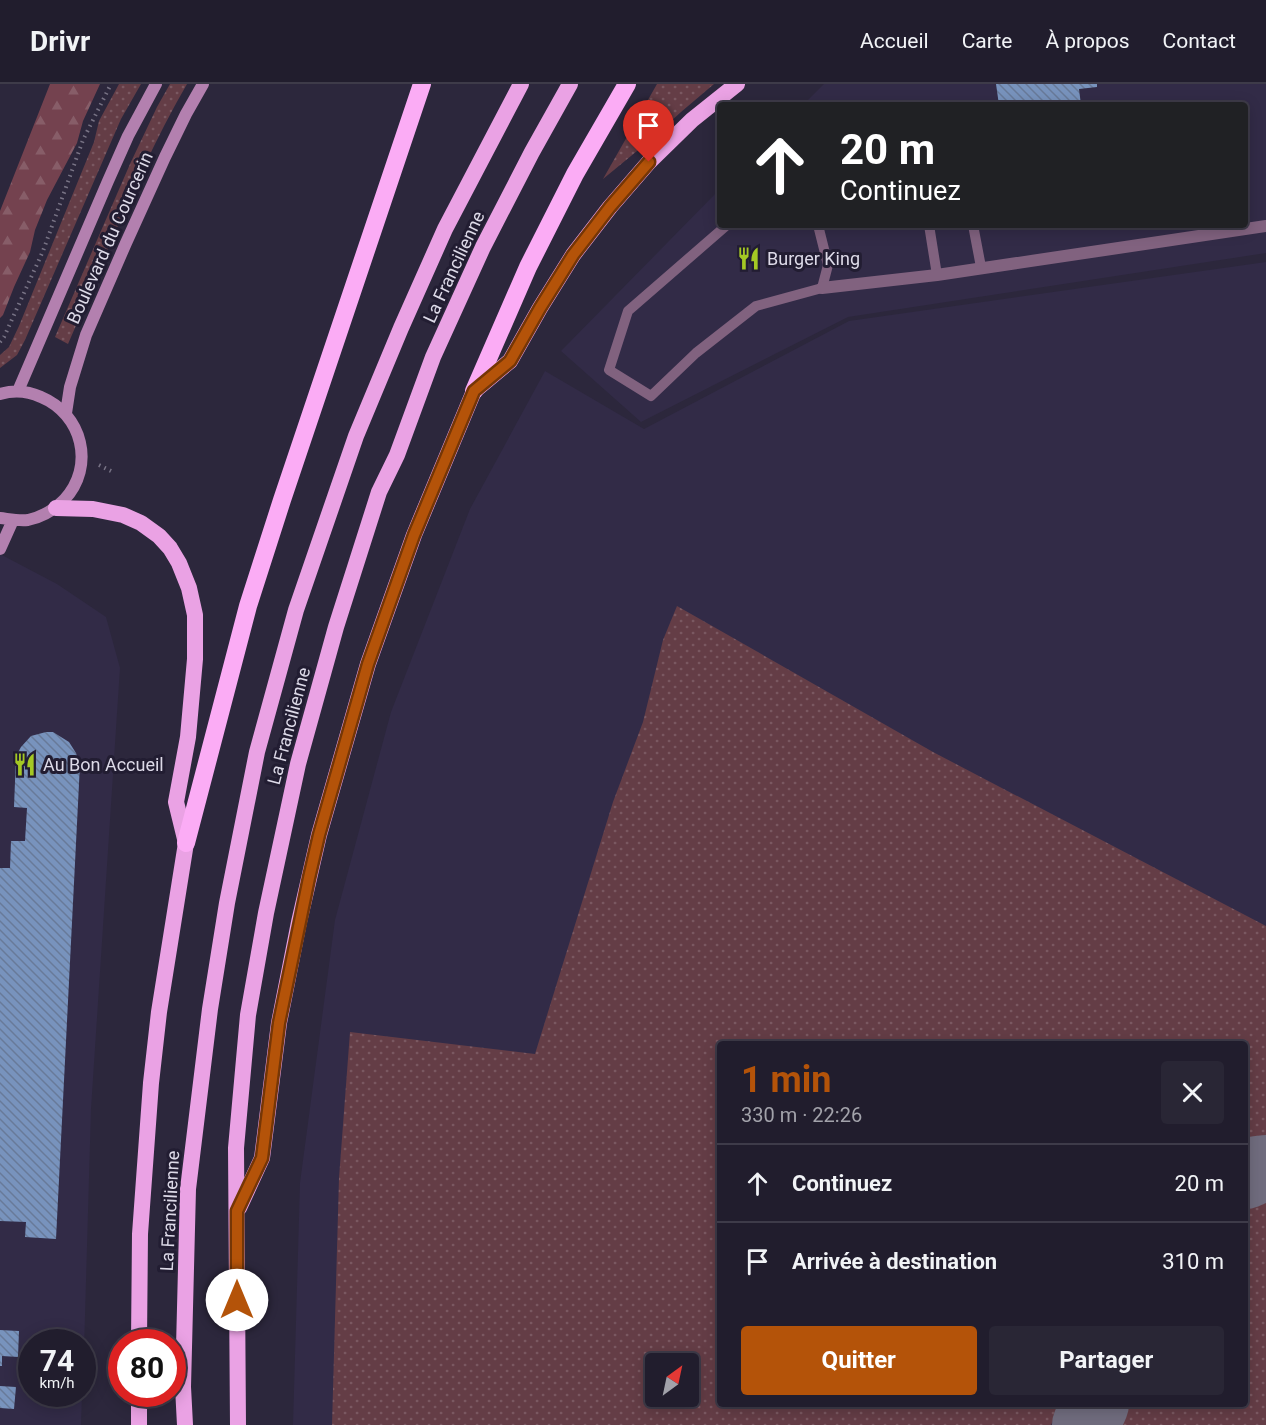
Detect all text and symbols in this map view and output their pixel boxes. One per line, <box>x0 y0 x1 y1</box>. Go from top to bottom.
text: Drivr <box>30 25 90 58</box>
text: Accueil <box>860 29 929 53</box>
text: Carte <box>962 29 1012 53</box>
text: À propos <box>1045 29 1130 53</box>
text: Contact <box>1163 29 1236 53</box>
pin <box>623 100 674 162</box>
icon: arrive <box>632 109 665 142</box>
text: 20 m <box>840 125 935 174</box>
icon: ahead <box>741 126 819 204</box>
street label: Boulevard du Courcerin <box>62 149 157 327</box>
text: Continuez <box>840 175 961 207</box>
street label: La Francilienne <box>419 208 489 326</box>
restaurant icon: Burger King <box>736 246 762 272</box>
place label: Burger King <box>767 248 860 269</box>
street label: La Francilienne <box>263 665 314 787</box>
restaurant icon: Au Bon Accueil <box>12 752 38 778</box>
place label: Au Bon Accueil <box>43 754 164 775</box>
text: 1 min <box>741 1059 832 1101</box>
button: close <box>1161 1061 1224 1124</box>
text: 330 m · 22:26 <box>741 1103 862 1127</box>
street label: La Francilienne <box>156 1150 183 1272</box>
icon: ahead <box>741 1167 774 1200</box>
text: Continuez <box>792 1171 892 1196</box>
text: 20 m <box>1175 1171 1224 1196</box>
icon: arrive <box>741 1245 774 1278</box>
text: Arrivée à destination <box>792 1249 997 1274</box>
text: 310 m <box>1162 1249 1224 1274</box>
position arrow <box>205 1268 269 1332</box>
button: Quitter <box>741 1326 977 1395</box>
button: Partager <box>989 1326 1224 1395</box>
speed limit sign: 80 <box>108 1329 186 1407</box>
text: 74 <box>40 1343 74 1378</box>
north arrow <box>645 1353 699 1407</box>
map controls <box>645 1353 699 1407</box>
text: km/h <box>39 1374 75 1392</box>

